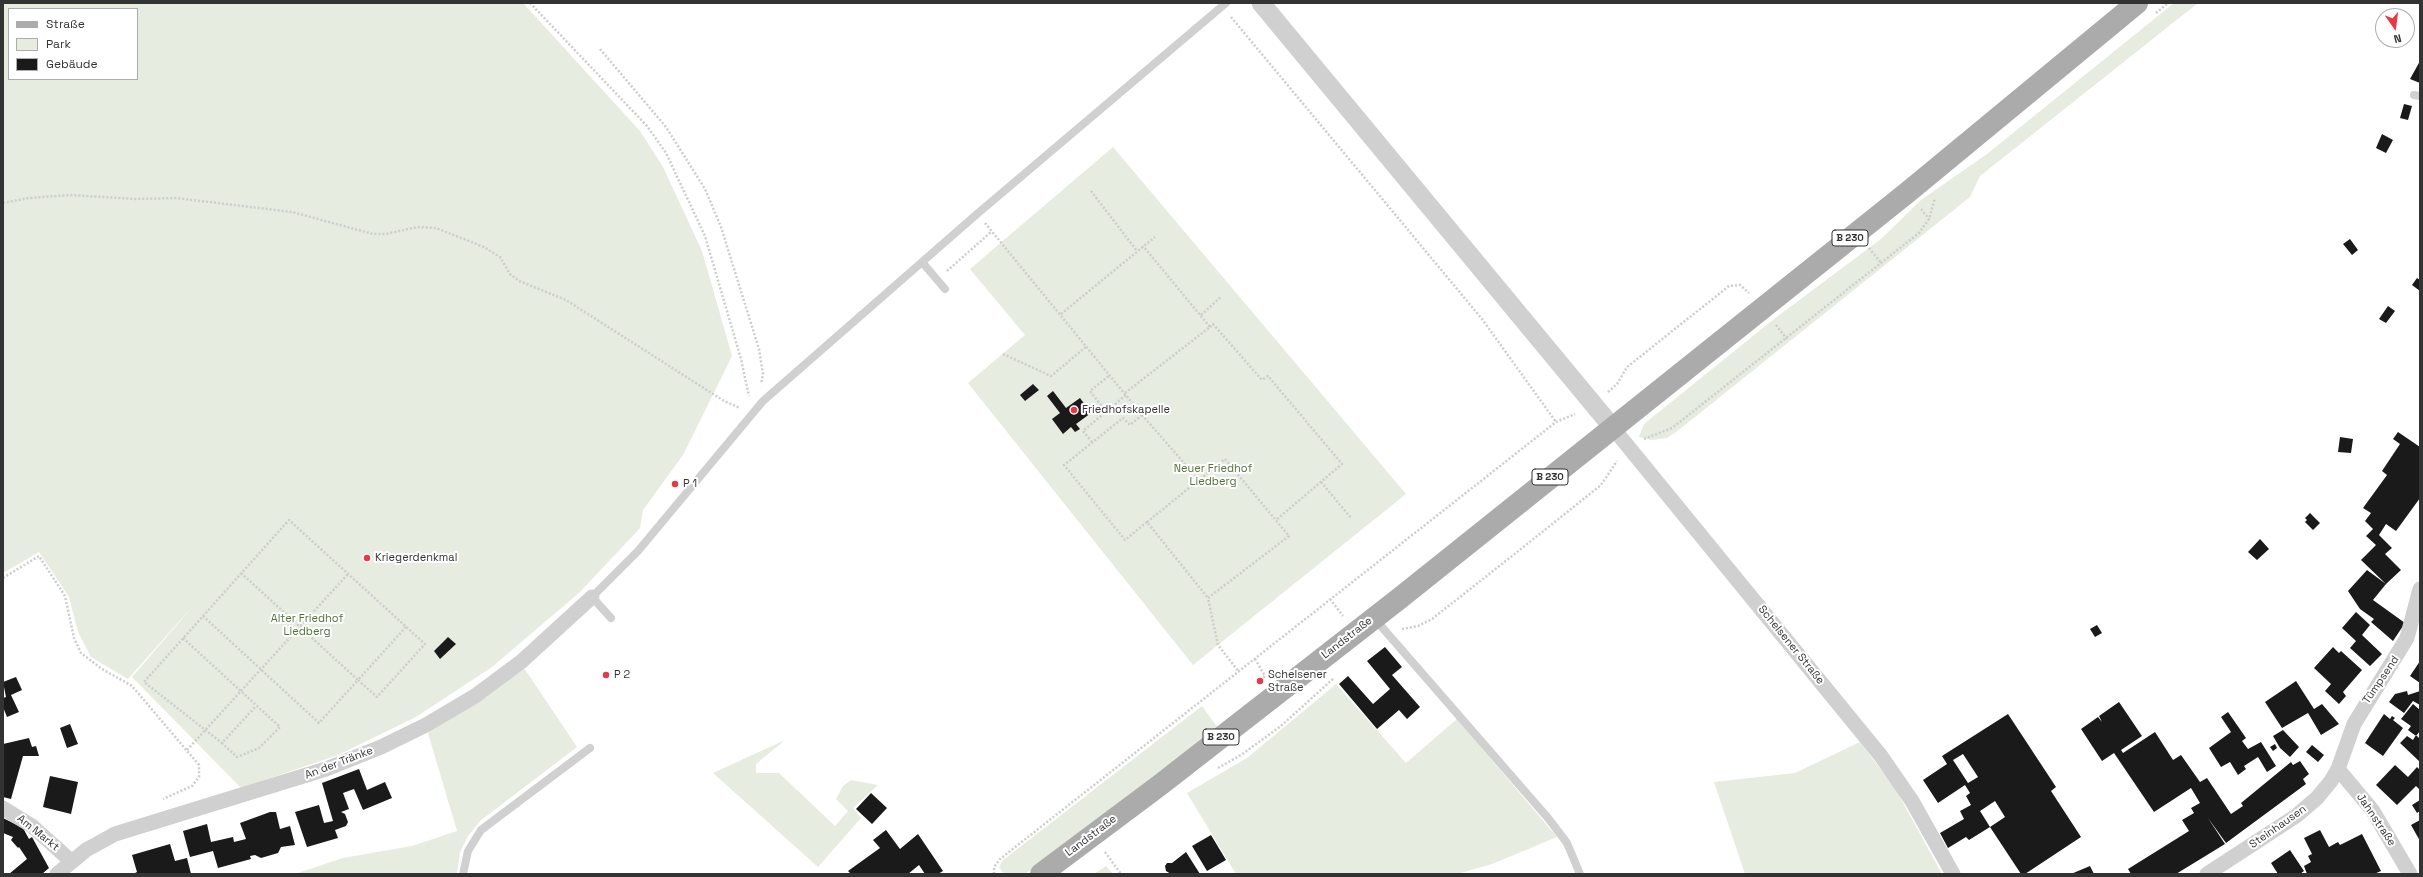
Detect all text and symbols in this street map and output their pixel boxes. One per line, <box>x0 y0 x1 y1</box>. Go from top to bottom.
legend <box>8 8 138 80</box>
north arrow <box>2375 8 2415 48</box>
text: Straße <box>46 16 85 32</box>
text: N <box>2392 31 2403 46</box>
text: Park <box>46 36 71 52</box>
text: Gebäude <box>46 56 98 72</box>
road number: B 230 <box>1832 230 1868 246</box>
place label: Friedhofskapelle <box>1082 403 1170 417</box>
marker: Friedhofskapelle <box>1069 405 1079 415</box>
park label: Neuer Friedhof Liedberg <box>1174 462 1252 488</box>
road number: B 230 <box>1532 469 1568 485</box>
place label: P 1 <box>683 477 697 491</box>
marker: P 1 <box>670 479 680 489</box>
place label: Kriegerdenkmal <box>375 551 457 565</box>
marker: Kriegerdenkmal <box>362 553 372 563</box>
street label: Schelsener Straße <box>1755 603 1827 687</box>
park label: Alter Friedhof Liedberg <box>271 612 343 638</box>
street label: Landstraße <box>1319 614 1375 662</box>
street label: Tümpsend <box>2360 653 2402 707</box>
place label: P 2 <box>614 668 630 682</box>
place label: Schelsener Straße <box>1268 668 1327 694</box>
marker: P 2 <box>601 670 611 680</box>
marker: Schelsener Straße <box>1255 676 1265 686</box>
road number: B 230 <box>1203 729 1239 745</box>
street label: An der Tränke <box>303 744 375 782</box>
street label: Jahnstraße <box>2354 791 2398 849</box>
street label: Steinhausen <box>2247 803 2309 851</box>
street label: Am Markt <box>14 812 62 854</box>
street label: Landstraße <box>1063 812 1119 860</box>

